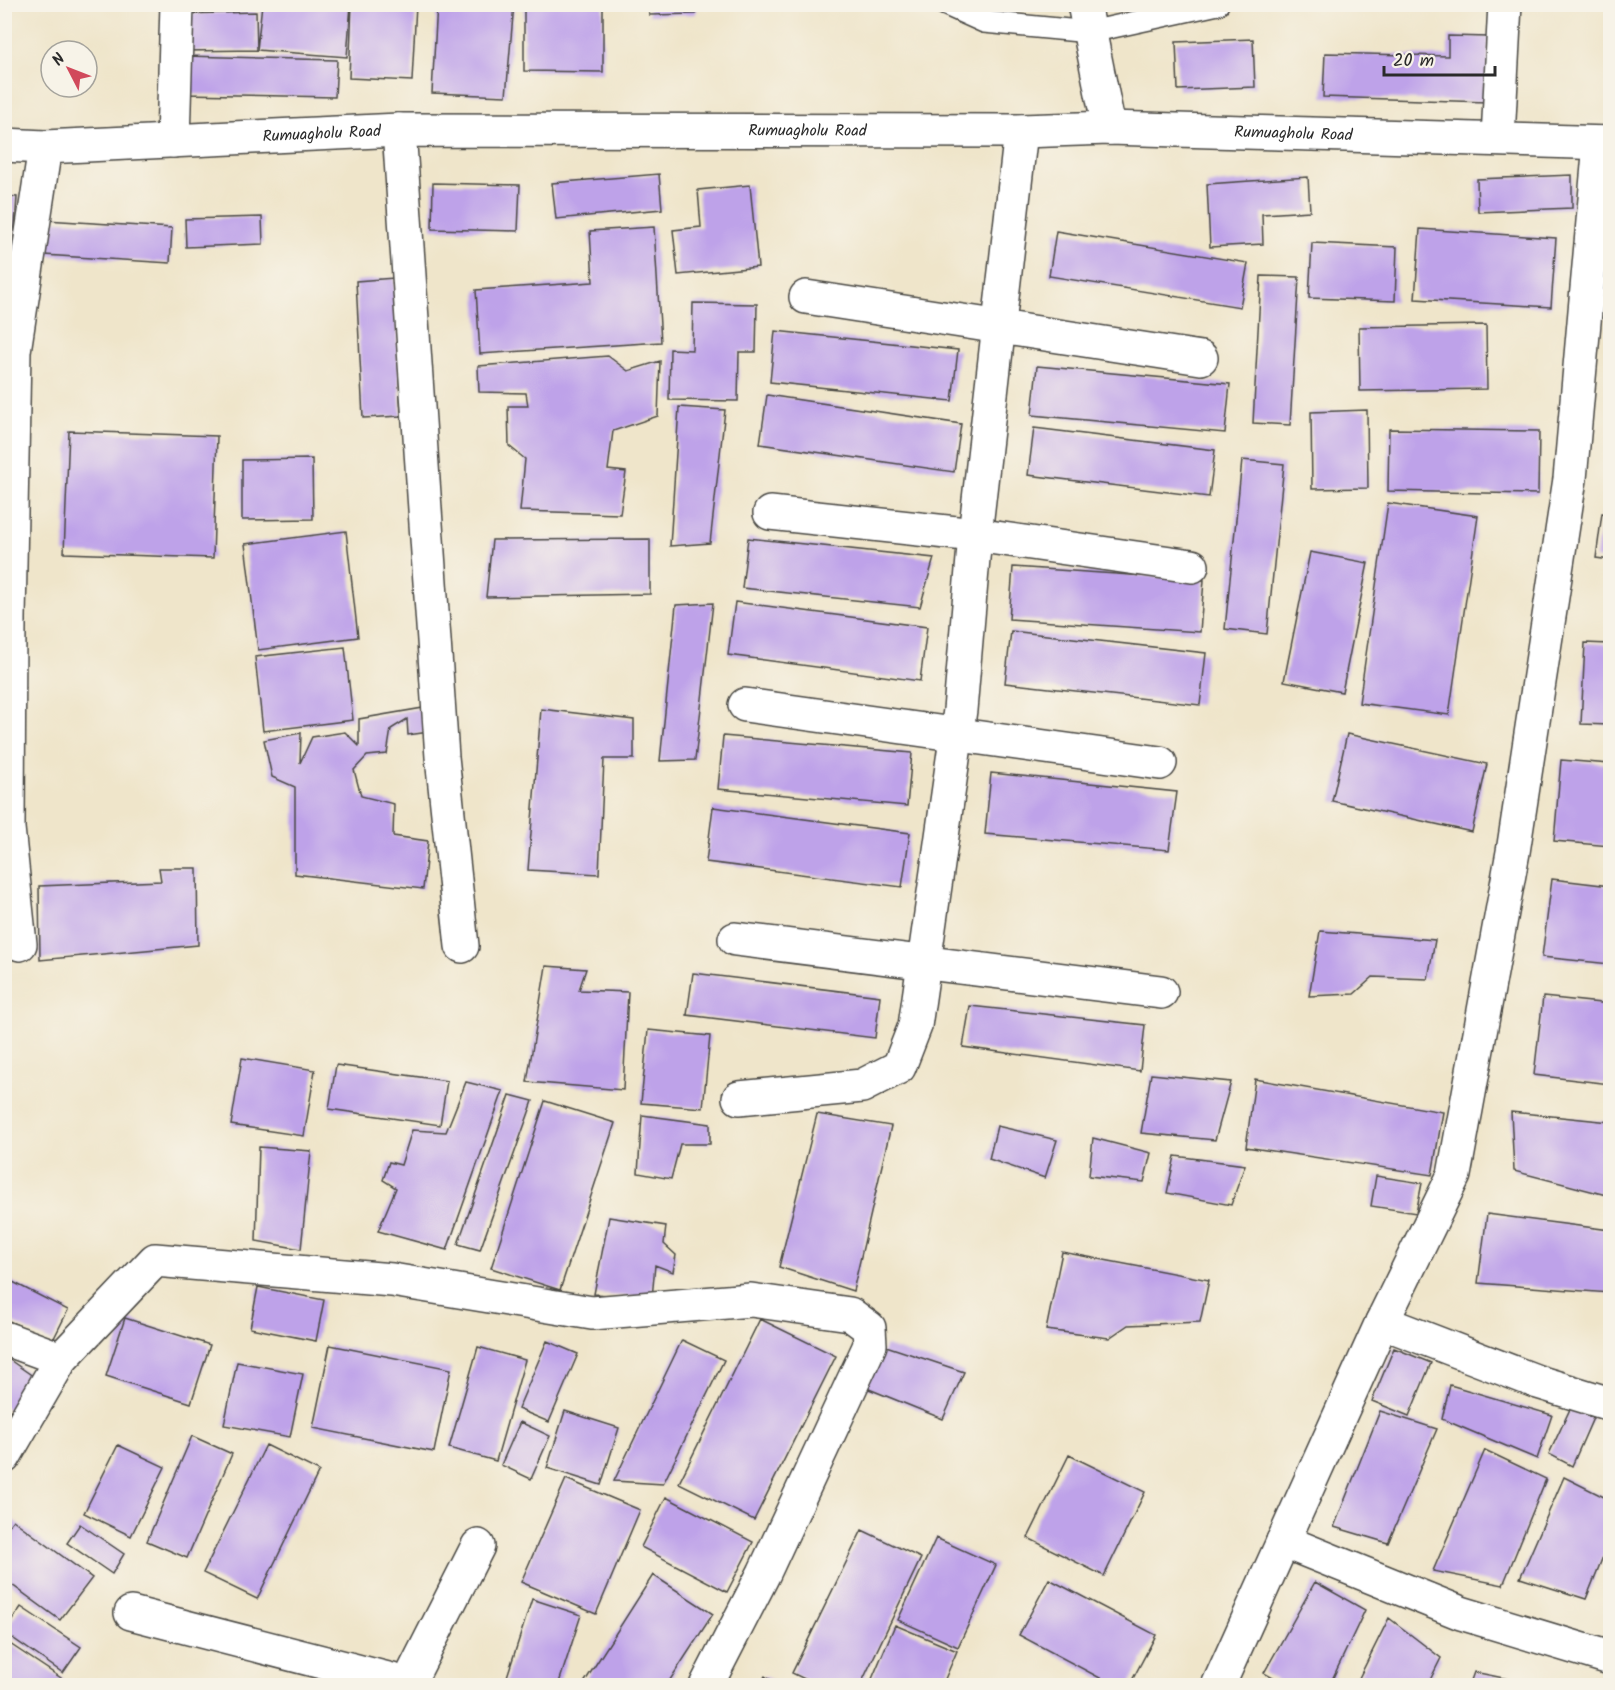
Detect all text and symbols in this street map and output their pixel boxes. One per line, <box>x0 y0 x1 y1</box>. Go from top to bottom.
north arrow <box>39 39 99 99</box>
scale bar <box>1384 39 1495 77</box>
text: 20 m <box>1393 47 1434 76</box>
text: N <box>46 48 72 72</box>
street label: Rumuagholu Road <box>262 118 382 149</box>
street label: Rumuagholu Road <box>748 118 868 143</box>
street label: Rumuagholu Road <box>1234 119 1354 148</box>

